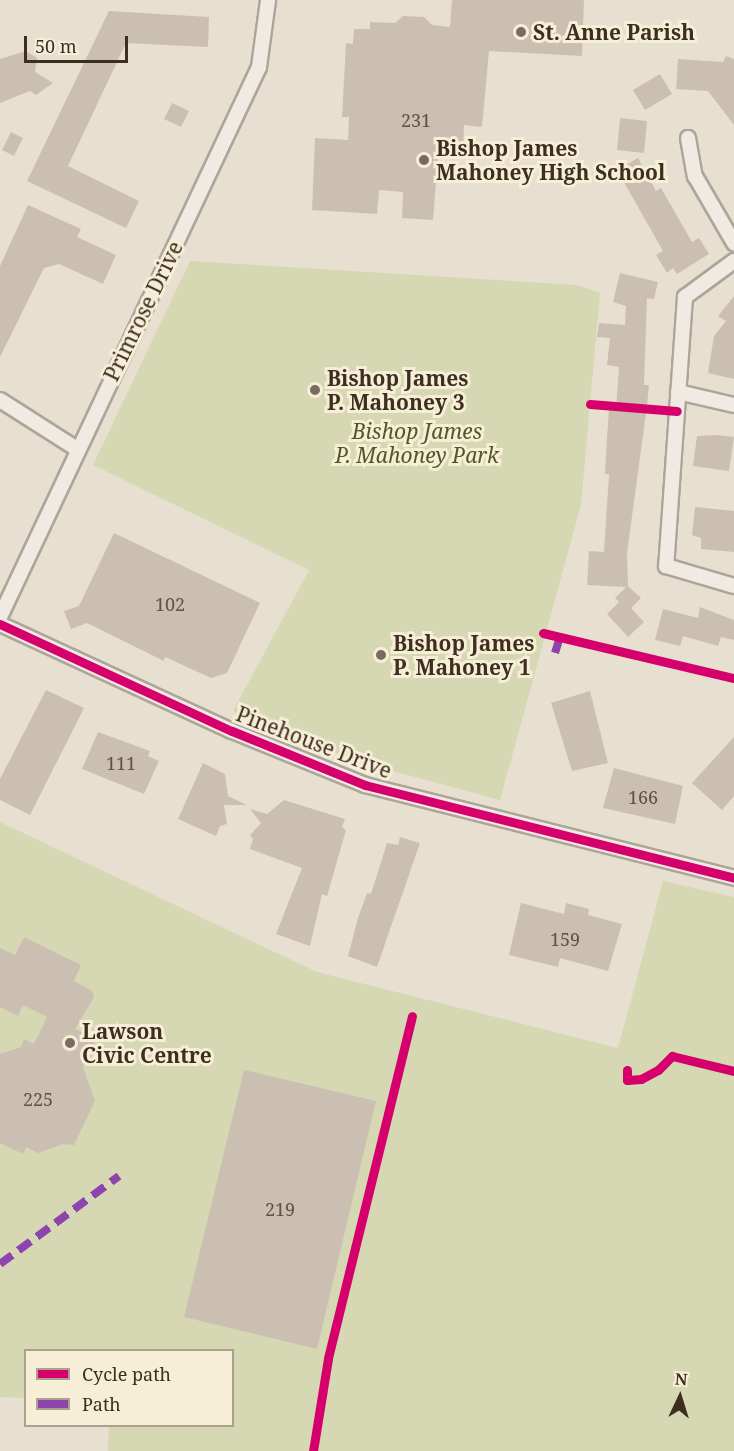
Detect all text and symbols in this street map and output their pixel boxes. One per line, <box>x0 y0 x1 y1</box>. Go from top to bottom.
place label: St. Anne Parish <box>533 19 695 45</box>
scale bar <box>27 24 130 62</box>
marker: St. Anne Parish <box>514 25 528 39</box>
text: 50 m <box>35 34 77 58</box>
house number: 231 <box>401 109 431 131</box>
place label: Bishop James Mahoney High School <box>436 135 665 185</box>
marker: Bishop James Mahoney High School <box>417 153 431 167</box>
street label: Primrose Drive <box>98 237 188 385</box>
place label: Bishop James P. Mahoney 3 <box>327 365 468 415</box>
marker: Bishop James P. Mahoney 3 <box>308 383 322 397</box>
park label: Bishop James P. Mahoney Park <box>335 418 499 468</box>
house number: 102 <box>155 593 185 615</box>
place label: Bishop James P. Mahoney 1 <box>393 630 534 680</box>
marker: Bishop James P. Mahoney 1 <box>374 648 388 662</box>
street label: Pinehouse Drive <box>233 701 395 783</box>
house number: 111 <box>106 752 136 774</box>
house number: 166 <box>628 786 658 808</box>
house number: 159 <box>550 928 580 950</box>
place label: Lawson Civic Centre <box>82 1018 212 1068</box>
marker: Lawson Civic Centre <box>63 1036 77 1050</box>
house number: 225 <box>23 1088 53 1110</box>
house number: 219 <box>265 1198 295 1220</box>
legend <box>24 1349 234 1427</box>
text: Cycle path <box>82 1362 171 1386</box>
north arrow <box>650 1367 710 1427</box>
text: N <box>674 1368 688 1390</box>
text: Path <box>82 1392 121 1416</box>

